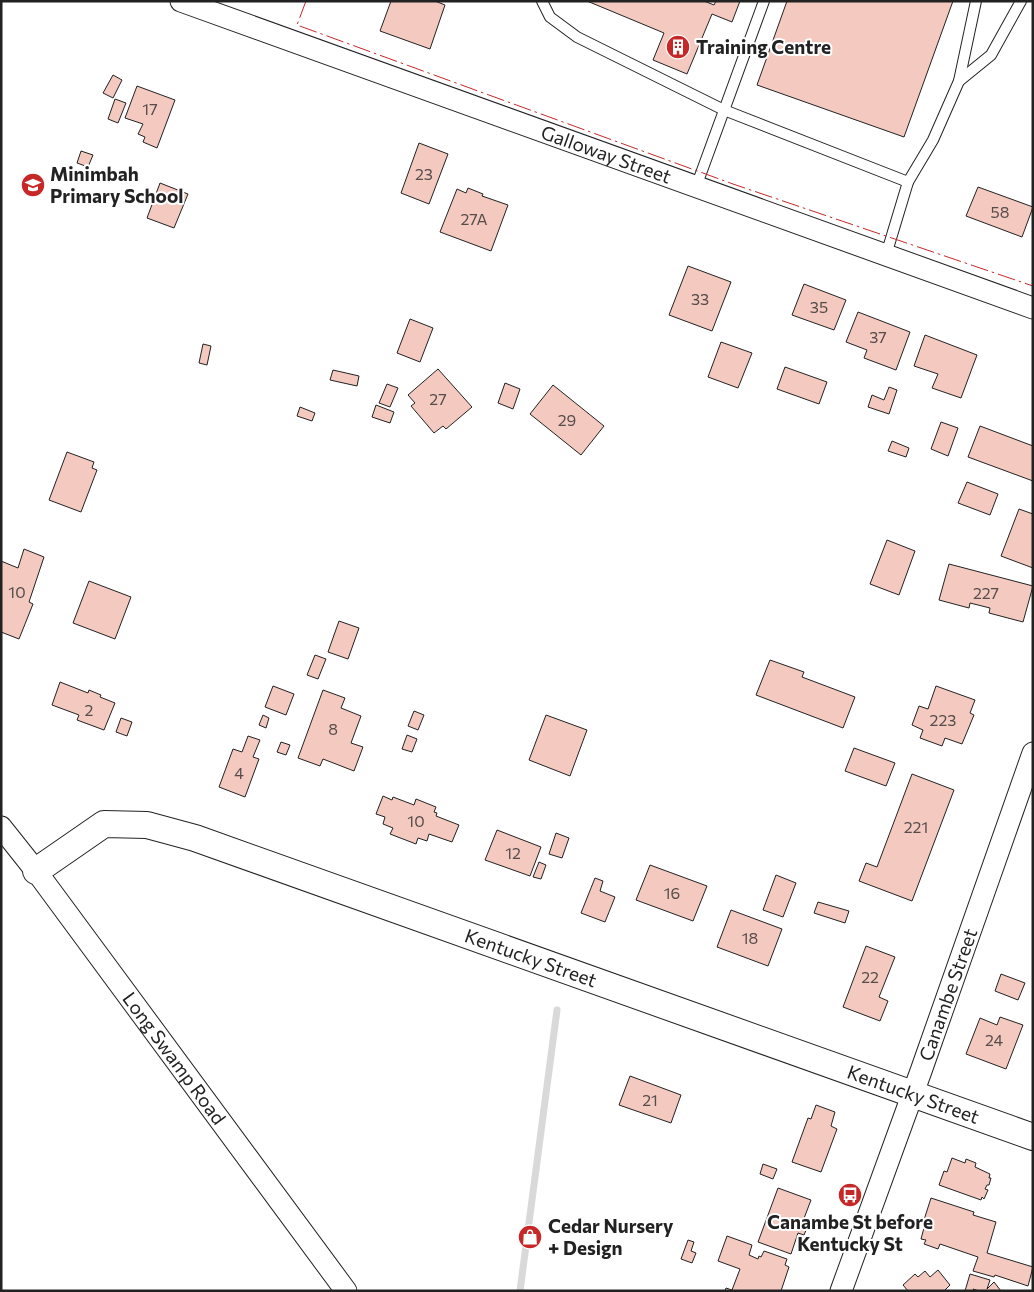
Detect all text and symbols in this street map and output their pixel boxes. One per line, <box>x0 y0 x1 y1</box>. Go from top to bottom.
building icon: Training Centre <box>665 34 691 60</box>
place label: Training Centre <box>696 35 831 58</box>
house number: 17 <box>142 99 158 118</box>
street label: Galloway Street <box>538 120 675 188</box>
place label: Minimbah Primary School <box>50 162 183 207</box>
house number: 23 <box>415 164 433 183</box>
school or university icon: Minimbah Primary School <box>20 172 46 198</box>
house number: 58 <box>991 202 1009 221</box>
house number: 27A <box>461 209 487 228</box>
house number: 33 <box>691 289 709 308</box>
house number: 35 <box>810 297 828 316</box>
house number: 37 <box>869 327 887 346</box>
house number: 27 <box>429 389 447 408</box>
house number: 29 <box>558 410 576 429</box>
house number: 10 <box>8 582 26 601</box>
house number: 227 <box>973 583 999 602</box>
house number: 2 <box>85 700 94 719</box>
house number: 223 <box>930 710 956 729</box>
house number: 8 <box>328 719 338 738</box>
house number: 4 <box>234 763 244 782</box>
house number: 10 <box>407 811 425 830</box>
house number: 221 <box>904 817 928 836</box>
house number: 12 <box>505 843 521 862</box>
house number: 16 <box>664 883 680 902</box>
street label: Kentucky Street <box>462 923 600 992</box>
street label: Canambe Street <box>913 925 981 1064</box>
house number: 18 <box>742 928 758 947</box>
house number: 22 <box>861 967 879 986</box>
street label: Long Swamp Road <box>118 987 231 1129</box>
house number: 24 <box>985 1030 1003 1049</box>
street label: Kentucky Street <box>844 1060 983 1128</box>
house number: 21 <box>642 1090 658 1109</box>
bus stop icon: Canambe St before Kentucky St <box>837 1182 863 1208</box>
place label: Canambe St before Kentucky St <box>767 1210 933 1255</box>
place label: Cedar Nursery + Design <box>548 1214 674 1259</box>
shop icon: Cedar Nursery + Design <box>517 1224 543 1250</box>

